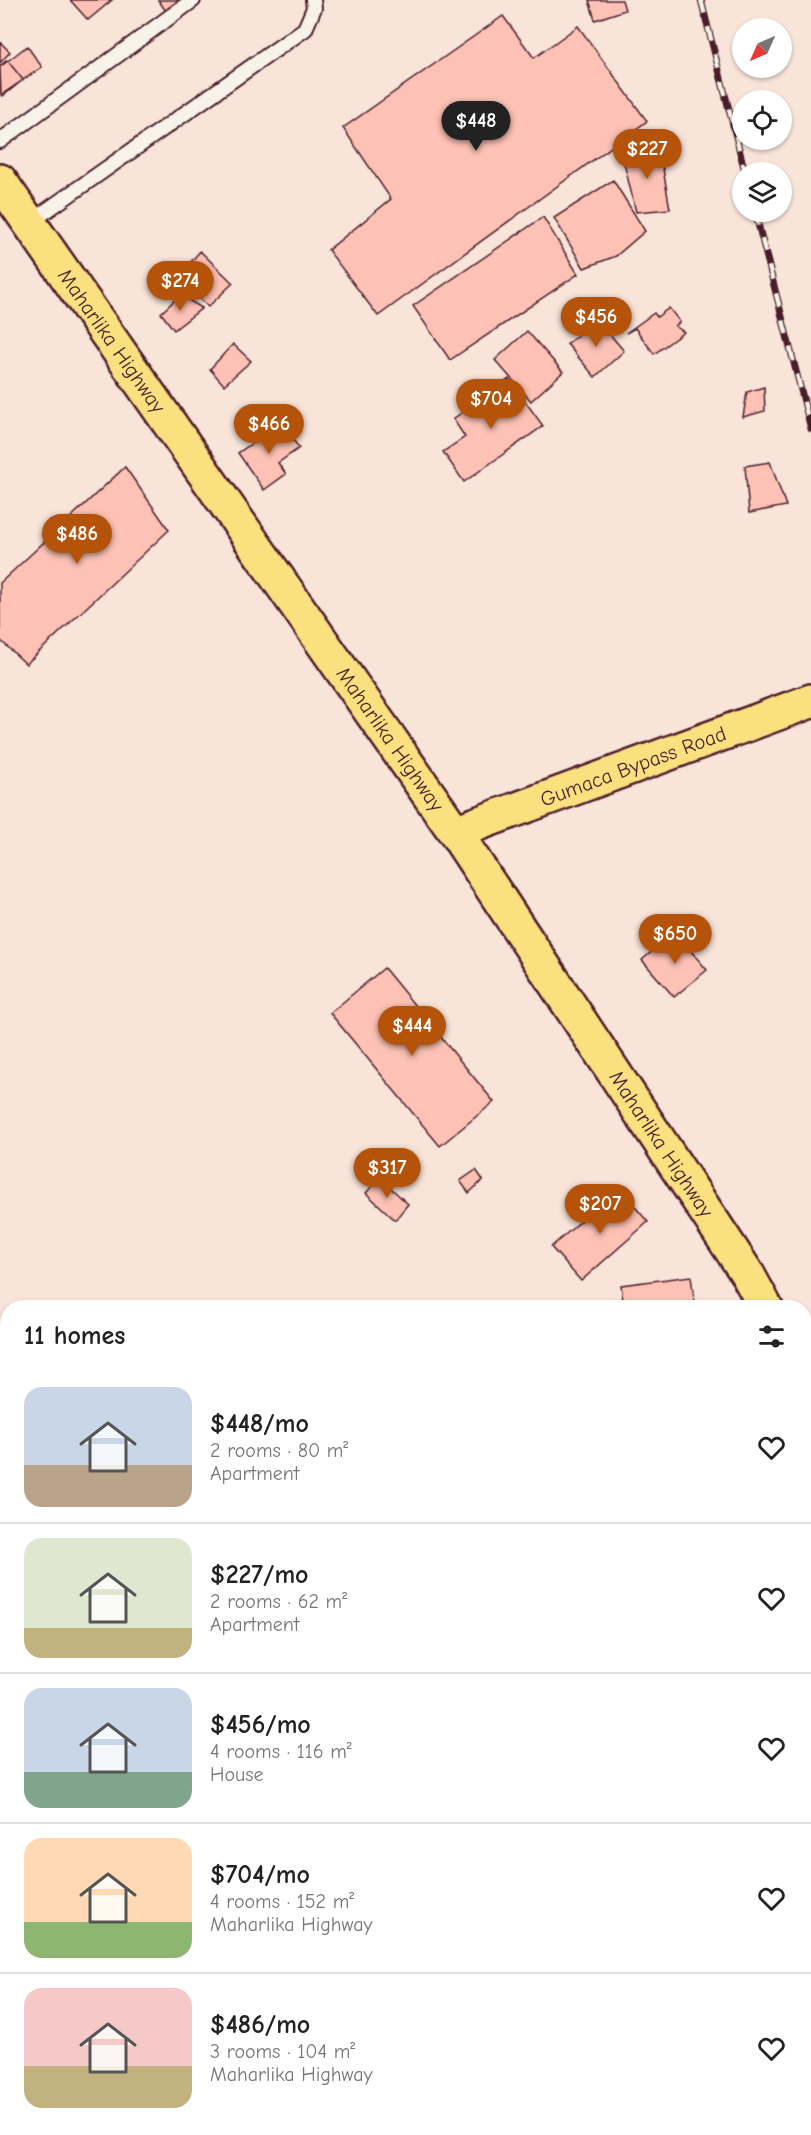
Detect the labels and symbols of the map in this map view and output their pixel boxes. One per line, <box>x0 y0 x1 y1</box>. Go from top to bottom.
north arrow <box>732 18 792 78</box>
pin: $448 <box>440 101 512 152</box>
pin: $227 <box>611 129 683 180</box>
pin: $274 <box>144 261 216 312</box>
street label: Maharlika Highway <box>53 264 171 418</box>
pin: $456 <box>560 297 632 348</box>
pin: $704 <box>455 379 527 430</box>
pin: $466 <box>233 404 305 455</box>
pin: $486 <box>41 514 113 565</box>
street label: Maharlika Highway <box>331 662 449 817</box>
street label: Gumaca Bypass Road <box>537 721 729 812</box>
pin: $650 <box>639 914 711 965</box>
pin: $444 <box>376 1006 448 1057</box>
street label: Maharlika Highway <box>604 1066 719 1222</box>
pin: $317 <box>351 1148 423 1199</box>
pin: $207 <box>564 1184 636 1235</box>

